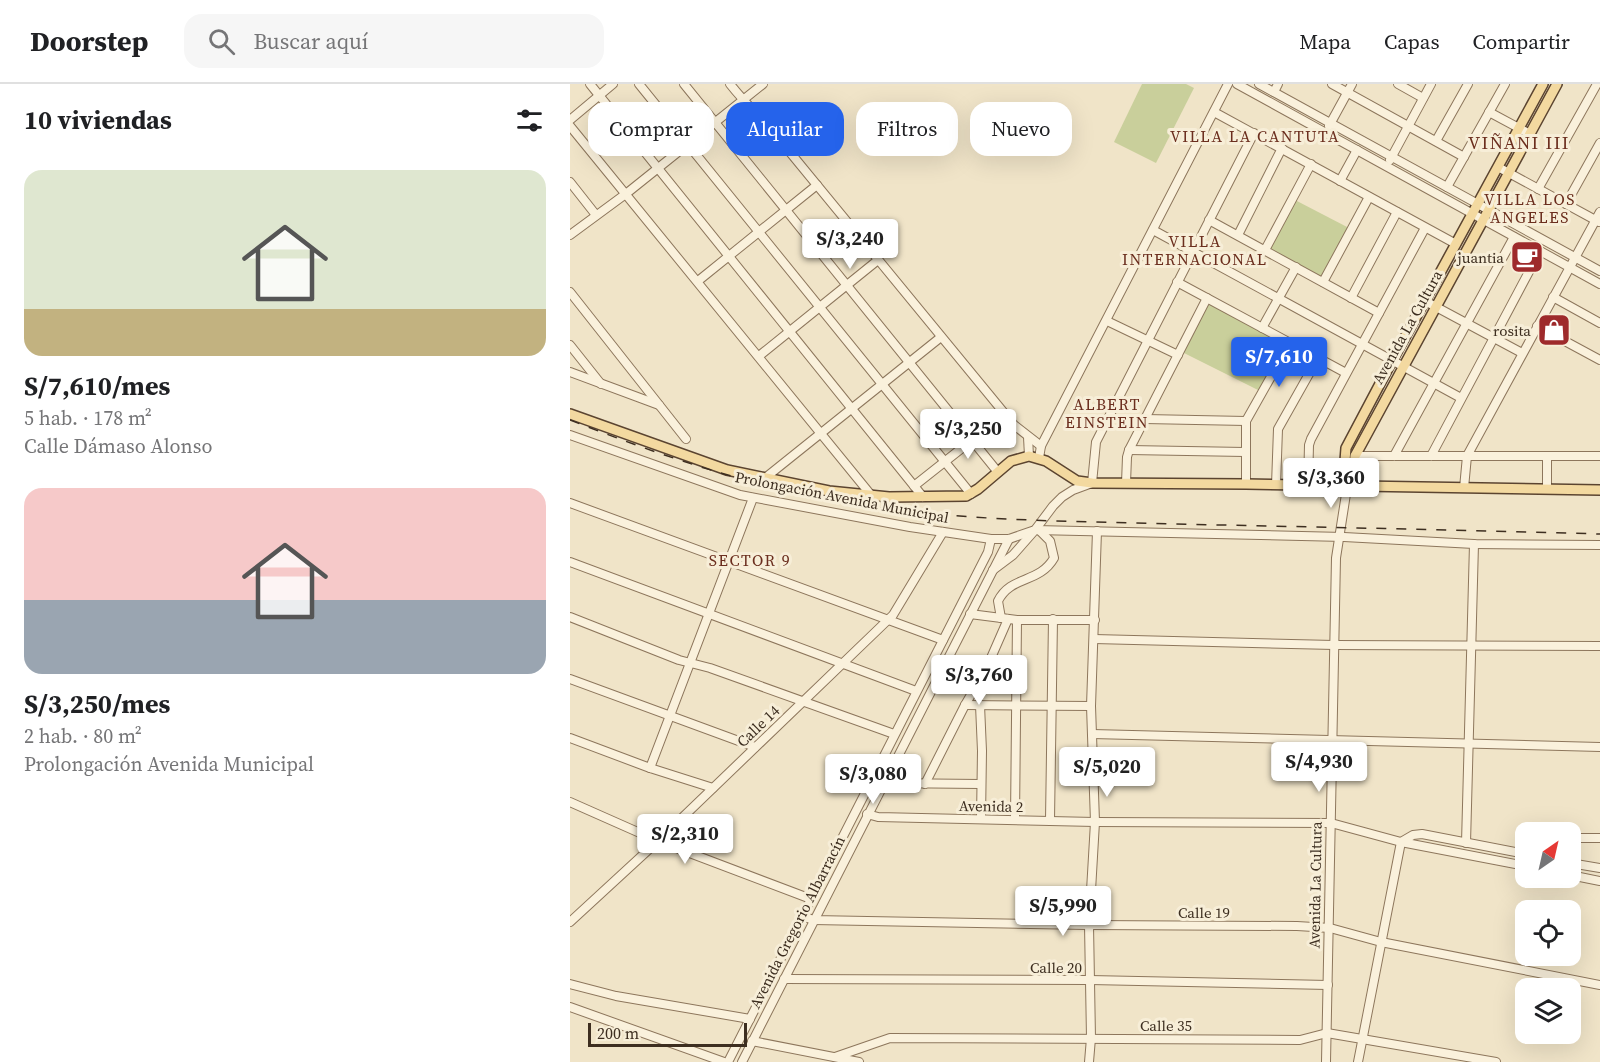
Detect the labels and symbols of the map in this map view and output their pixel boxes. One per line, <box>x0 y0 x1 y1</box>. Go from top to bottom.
district label: VILLA LA CANTUTA <box>1170 125 1340 147</box>
district label: VIÑANI III <box>1468 130 1570 155</box>
district label: VILLA LOS ANGELES <box>1484 188 1576 228</box>
pin: S/3,240 <box>795 219 905 270</box>
district label: VILLA INTERNACIONAL <box>1122 230 1268 270</box>
cafe icon: juantia <box>1509 239 1545 275</box>
place label: juantia <box>1456 247 1504 268</box>
street label: Avenida La Cultura <box>1367 266 1447 388</box>
shop icon: rosita <box>1536 312 1572 348</box>
place label: rosita <box>1493 320 1531 341</box>
pin: S/7,610 <box>1224 337 1334 388</box>
district label: ALBERT EINSTEIN <box>1065 393 1149 433</box>
pin: S/3,250 <box>913 409 1023 460</box>
pin: S/3,360 <box>1276 458 1386 509</box>
street label: Prolongación Avenida Municipal <box>733 466 951 528</box>
district label: SECTOR 9 <box>709 549 791 571</box>
pin: S/3,760 <box>924 655 1034 706</box>
street label: Calle 14 <box>732 700 784 752</box>
pin: S/4,930 <box>1264 742 1374 793</box>
pin: S/5,020 <box>1052 747 1162 798</box>
pin: S/3,080 <box>818 754 928 805</box>
street label: Avenida 2 <box>959 795 1023 817</box>
pin: S/2,310 <box>630 814 740 865</box>
street label: Avenida La Cultura <box>1303 821 1327 949</box>
north arrow <box>1515 822 1581 888</box>
street label: Avenida Gregorio Albarracín <box>744 832 850 1012</box>
pin: S/5,990 <box>1008 886 1118 937</box>
street label: Calle 19 <box>1178 902 1230 923</box>
street label: Calle 20 <box>1030 957 1082 978</box>
street label: Calle 35 <box>1140 1015 1192 1036</box>
scale bar <box>588 1020 747 1048</box>

